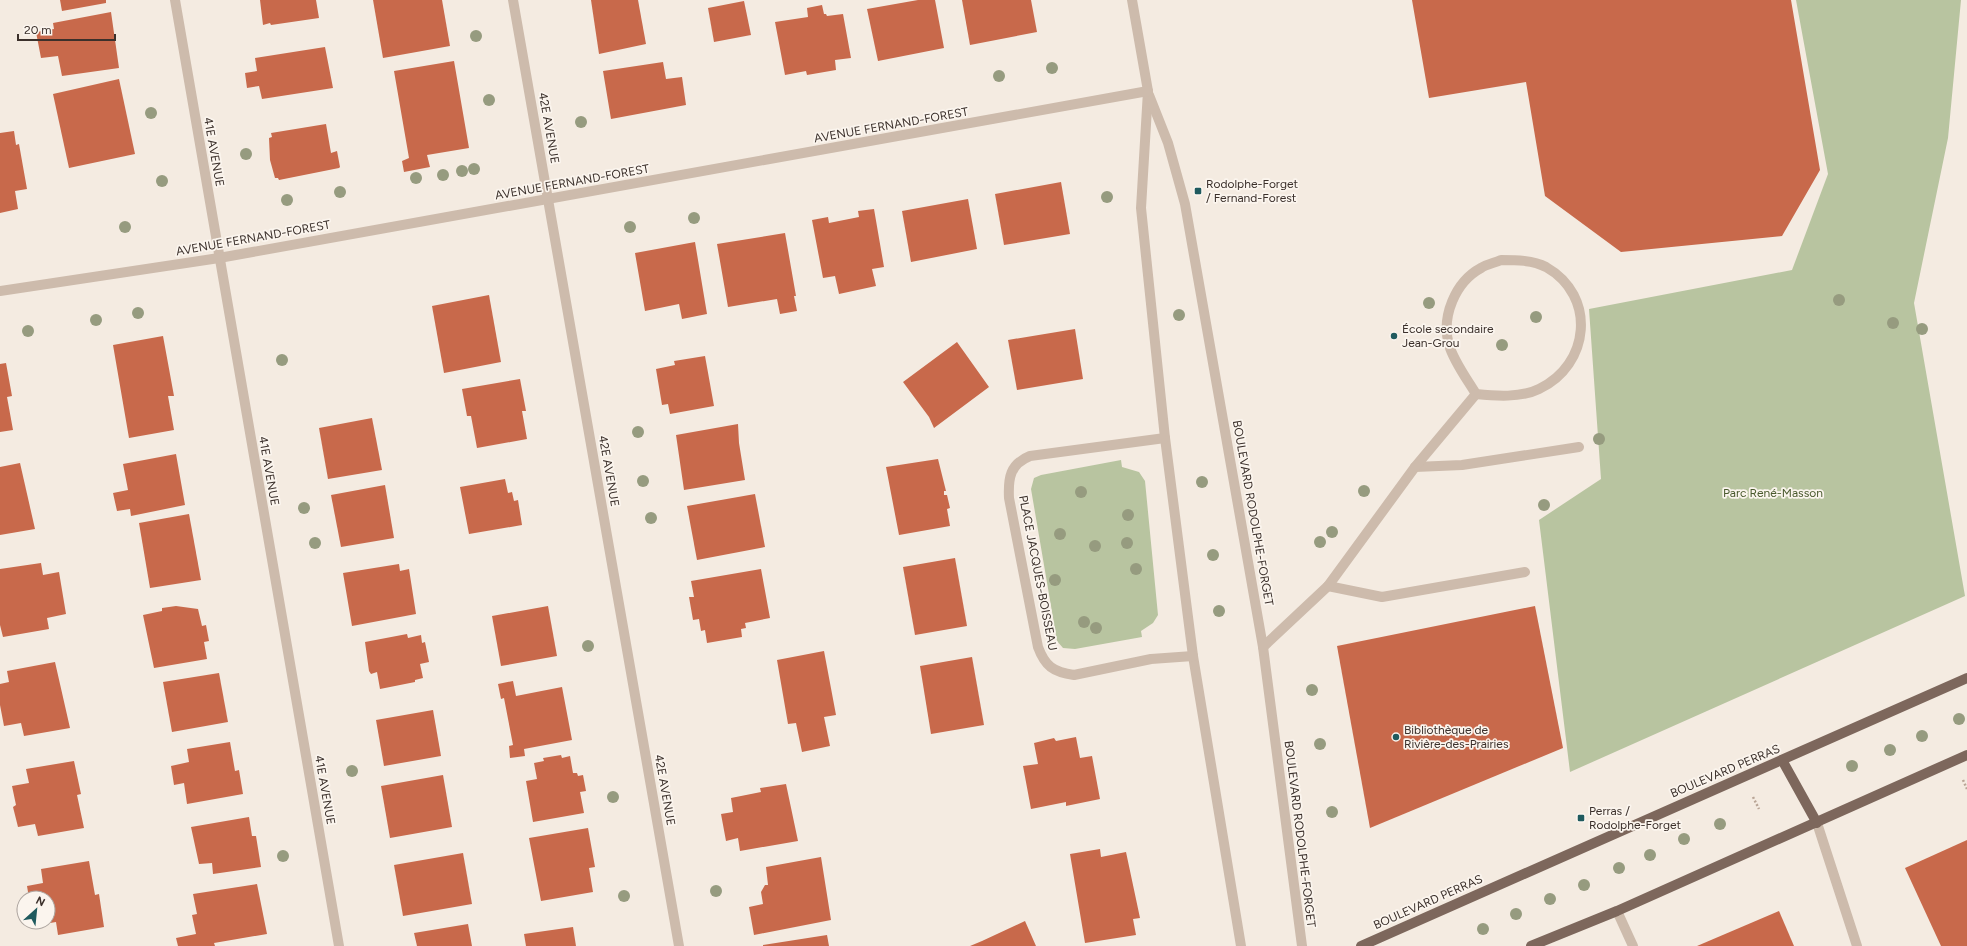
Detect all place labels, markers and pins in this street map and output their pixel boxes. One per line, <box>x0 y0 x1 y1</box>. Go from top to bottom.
place label: Rodolphe-Forget / Fernand-Forest <box>1206 177 1299 205</box>
marker: Rodolphe-Forget / Fernand-Forest <box>1193 186 1203 196</box>
place label: École secondaire Jean-Grou <box>1402 322 1494 350</box>
marker: École secondaire Jean-Grou <box>1389 331 1399 341</box>
place label: Bibliothèque de Rivière-des-Prairies <box>1404 723 1509 751</box>
marker: Bibliothèque de Rivière-des-Prairies <box>1391 732 1401 742</box>
place label: Perras / Rodolphe-Forget <box>1589 804 1682 832</box>
marker: Perras / Rodolphe-Forget <box>1576 813 1586 823</box>

